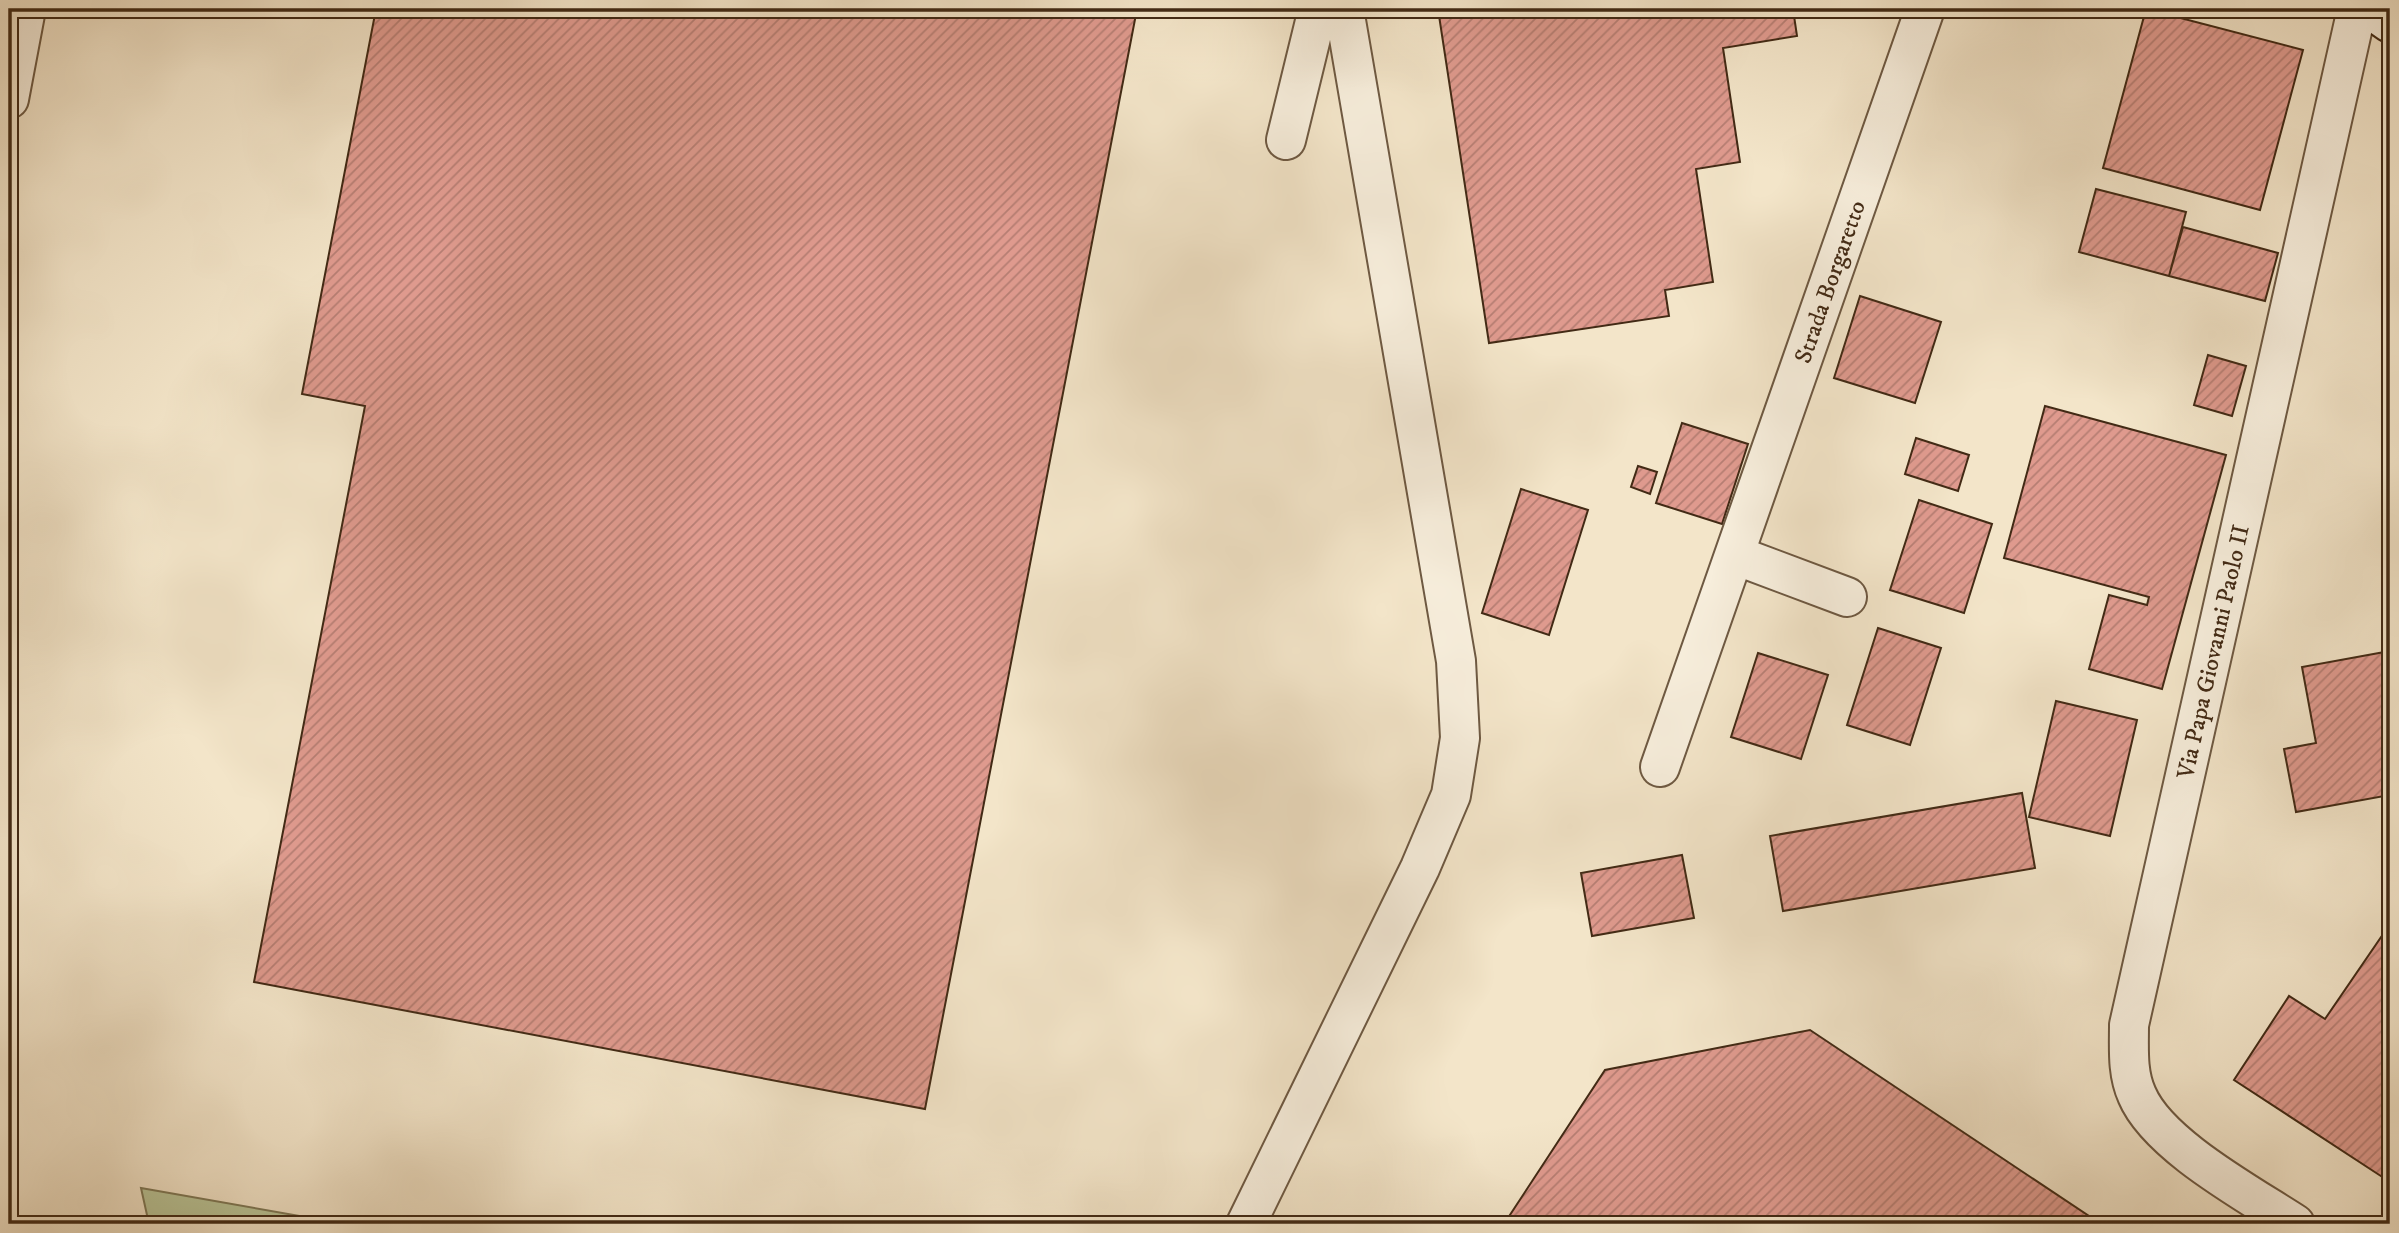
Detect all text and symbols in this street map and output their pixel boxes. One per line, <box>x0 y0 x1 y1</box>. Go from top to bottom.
street label: Strada Borgaretto <box>1788 197 1873 367</box>
street label: Via Papa Giovanni Paolo II <box>2170 522 2257 783</box>

